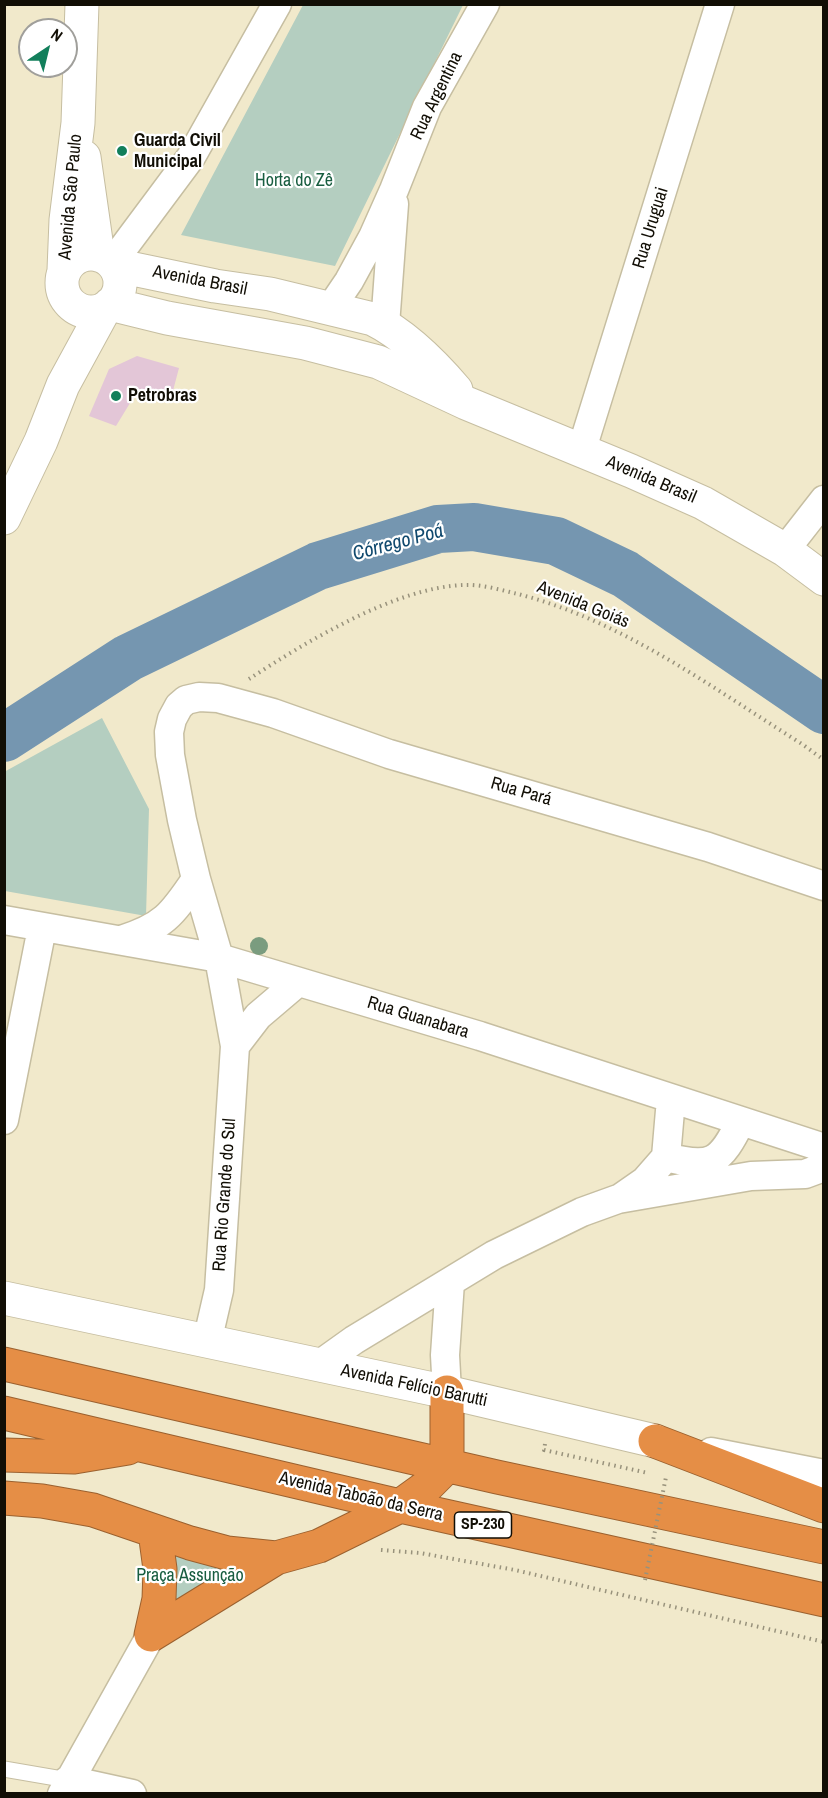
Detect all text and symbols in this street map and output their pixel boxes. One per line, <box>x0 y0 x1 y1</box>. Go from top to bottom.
north arrow <box>18 18 78 78</box>
text: N <box>47 23 67 47</box>
street label: Rua Argentina <box>406 48 468 144</box>
place label: Guarda Civil Municipal <box>134 130 221 172</box>
street label: Avenida São Paulo <box>55 133 87 261</box>
marker: Guarda Civil Municipal <box>115 144 129 158</box>
park label: Horta do Zê <box>255 170 333 192</box>
street label: Rua Uruguai <box>628 185 674 271</box>
street label: Avenida Brasil <box>151 261 249 301</box>
place label: Petrobras <box>128 385 197 407</box>
marker: Petrobras <box>109 389 123 403</box>
street label: Avenida Brasil <box>603 451 699 509</box>
water label: Córrego Poá <box>350 519 446 567</box>
street label: Avenida Goiás <box>534 577 632 633</box>
street label: Rua Pará <box>488 773 554 811</box>
street label: Rua Guanabara <box>365 992 471 1044</box>
street label: Rua Rio Grande do Sul <box>209 1118 241 1272</box>
street label: Avenida Felício Barutti <box>339 1360 489 1412</box>
street label: Avenida Taboão da Serra <box>277 1468 445 1526</box>
road number: SP-230 <box>454 1512 512 1538</box>
park label: Praça Assunção <box>136 1565 244 1587</box>

